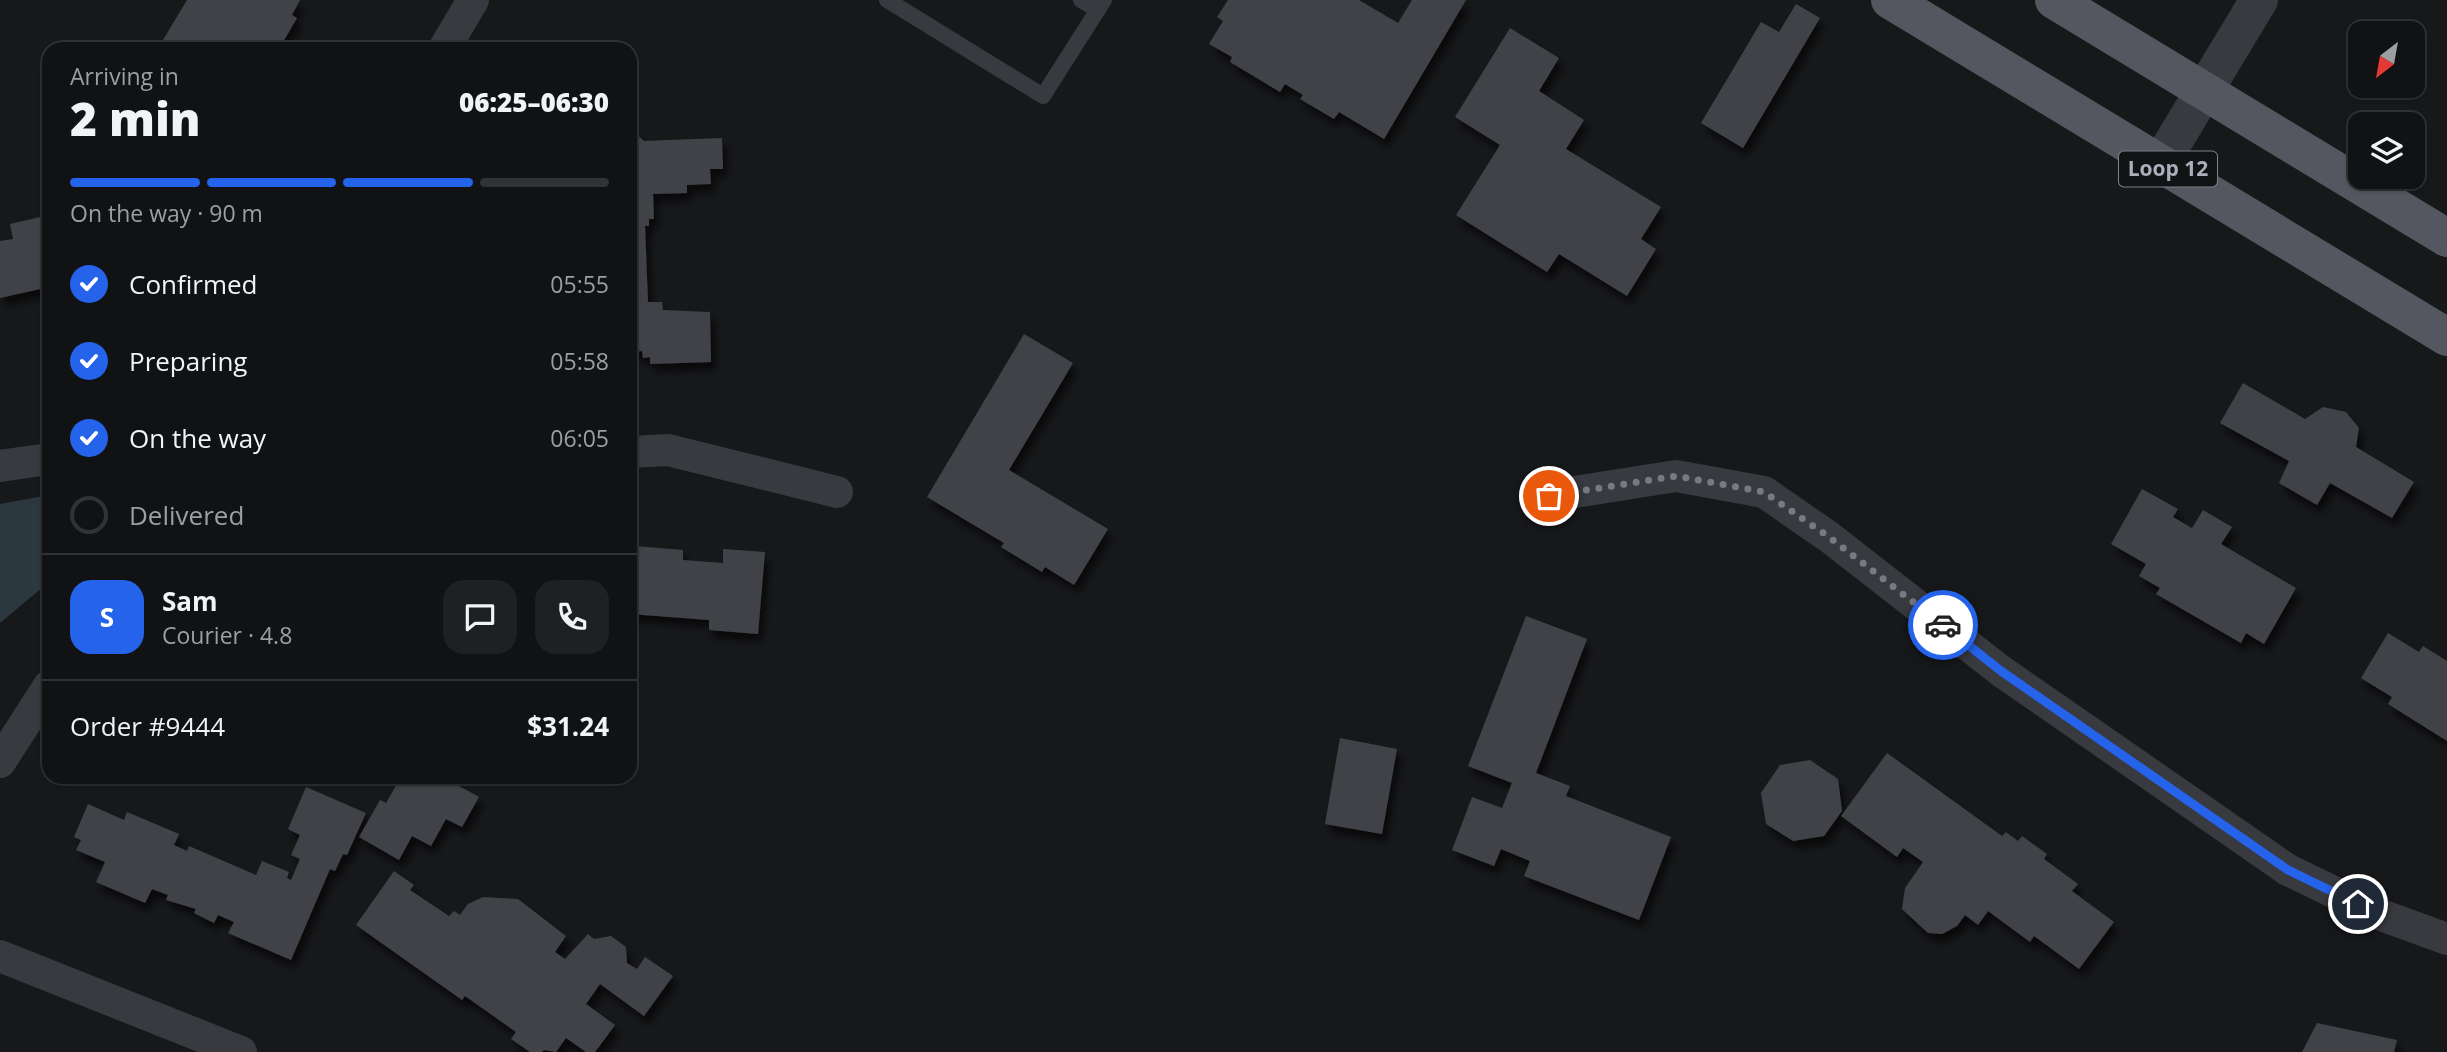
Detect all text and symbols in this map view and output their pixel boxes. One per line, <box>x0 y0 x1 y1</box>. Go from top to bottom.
north arrow <box>2348 21 2426 98</box>
map controls <box>2348 21 2425 189</box>
text: Arriving in <box>70 60 179 92</box>
text: 06:25–06:30 <box>459 84 609 120</box>
text: 2 min <box>70 87 201 149</box>
button: layers <box>2348 112 2425 189</box>
road number: Loop 12 <box>2119 152 2217 186</box>
text: On the way · 90 m <box>70 197 263 229</box>
icon: check <box>70 265 108 303</box>
text: Confirmed <box>129 266 257 302</box>
text: 05:55 <box>550 268 609 300</box>
icon: check <box>70 342 108 380</box>
text: Preparing <box>129 343 247 379</box>
text: 05:58 <box>550 345 609 377</box>
icon: check <box>70 419 108 457</box>
text: On the way <box>129 420 266 456</box>
text: 06:05 <box>550 422 609 454</box>
pin <box>1519 466 1579 526</box>
icon: bag <box>1530 477 1568 515</box>
text: Delivered <box>129 497 244 533</box>
button: chat <box>443 580 517 654</box>
button: phone <box>535 580 609 654</box>
text: Sam <box>162 583 218 619</box>
courier <box>1908 590 1978 660</box>
text: S <box>100 599 114 635</box>
icon: car <box>1924 606 1962 644</box>
text: Courier · 4.8 <box>162 619 292 651</box>
text: Order #9444 <box>70 708 225 744</box>
text: $31.24 <box>527 708 609 744</box>
pin <box>2328 874 2388 934</box>
icon: home <box>2339 885 2377 923</box>

